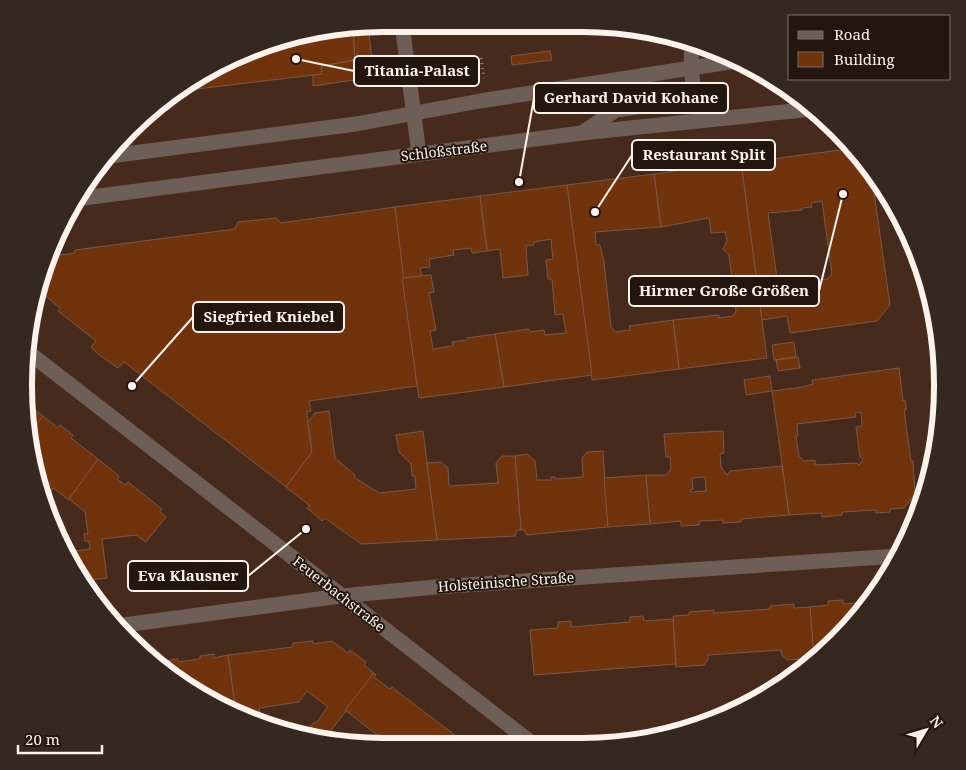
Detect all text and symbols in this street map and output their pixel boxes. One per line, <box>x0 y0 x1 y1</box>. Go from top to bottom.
legend <box>788 15 951 80</box>
text: Road <box>834 24 870 44</box>
text: Building <box>834 49 895 69</box>
callout: Titania-Palast <box>354 56 479 86</box>
text: Titania-Palast <box>364 60 470 80</box>
callout: Gerhard David Kohane <box>534 83 728 113</box>
text: Gerhard David Kohane <box>544 87 718 107</box>
street label: Schloßstraße <box>400 136 488 165</box>
callout: Restaurant Split <box>632 140 775 170</box>
text: Restaurant Split <box>642 144 766 164</box>
callout: Hirmer Große Größen <box>629 276 819 306</box>
text: Hirmer Große Größen <box>639 280 809 300</box>
callout: Siegfried Kniebel <box>193 302 344 332</box>
text: Siegfried Kniebel <box>204 306 335 326</box>
street label: Feuerbachstraße <box>289 552 389 636</box>
callout: Eva Klausner <box>128 561 248 591</box>
text: Eva Klausner <box>138 565 239 585</box>
street label: Holsteinische Straße <box>437 567 575 596</box>
north arrow <box>901 705 951 755</box>
text: N <box>926 711 948 732</box>
scale bar <box>18 722 101 754</box>
text: 20 m <box>25 729 60 749</box>

